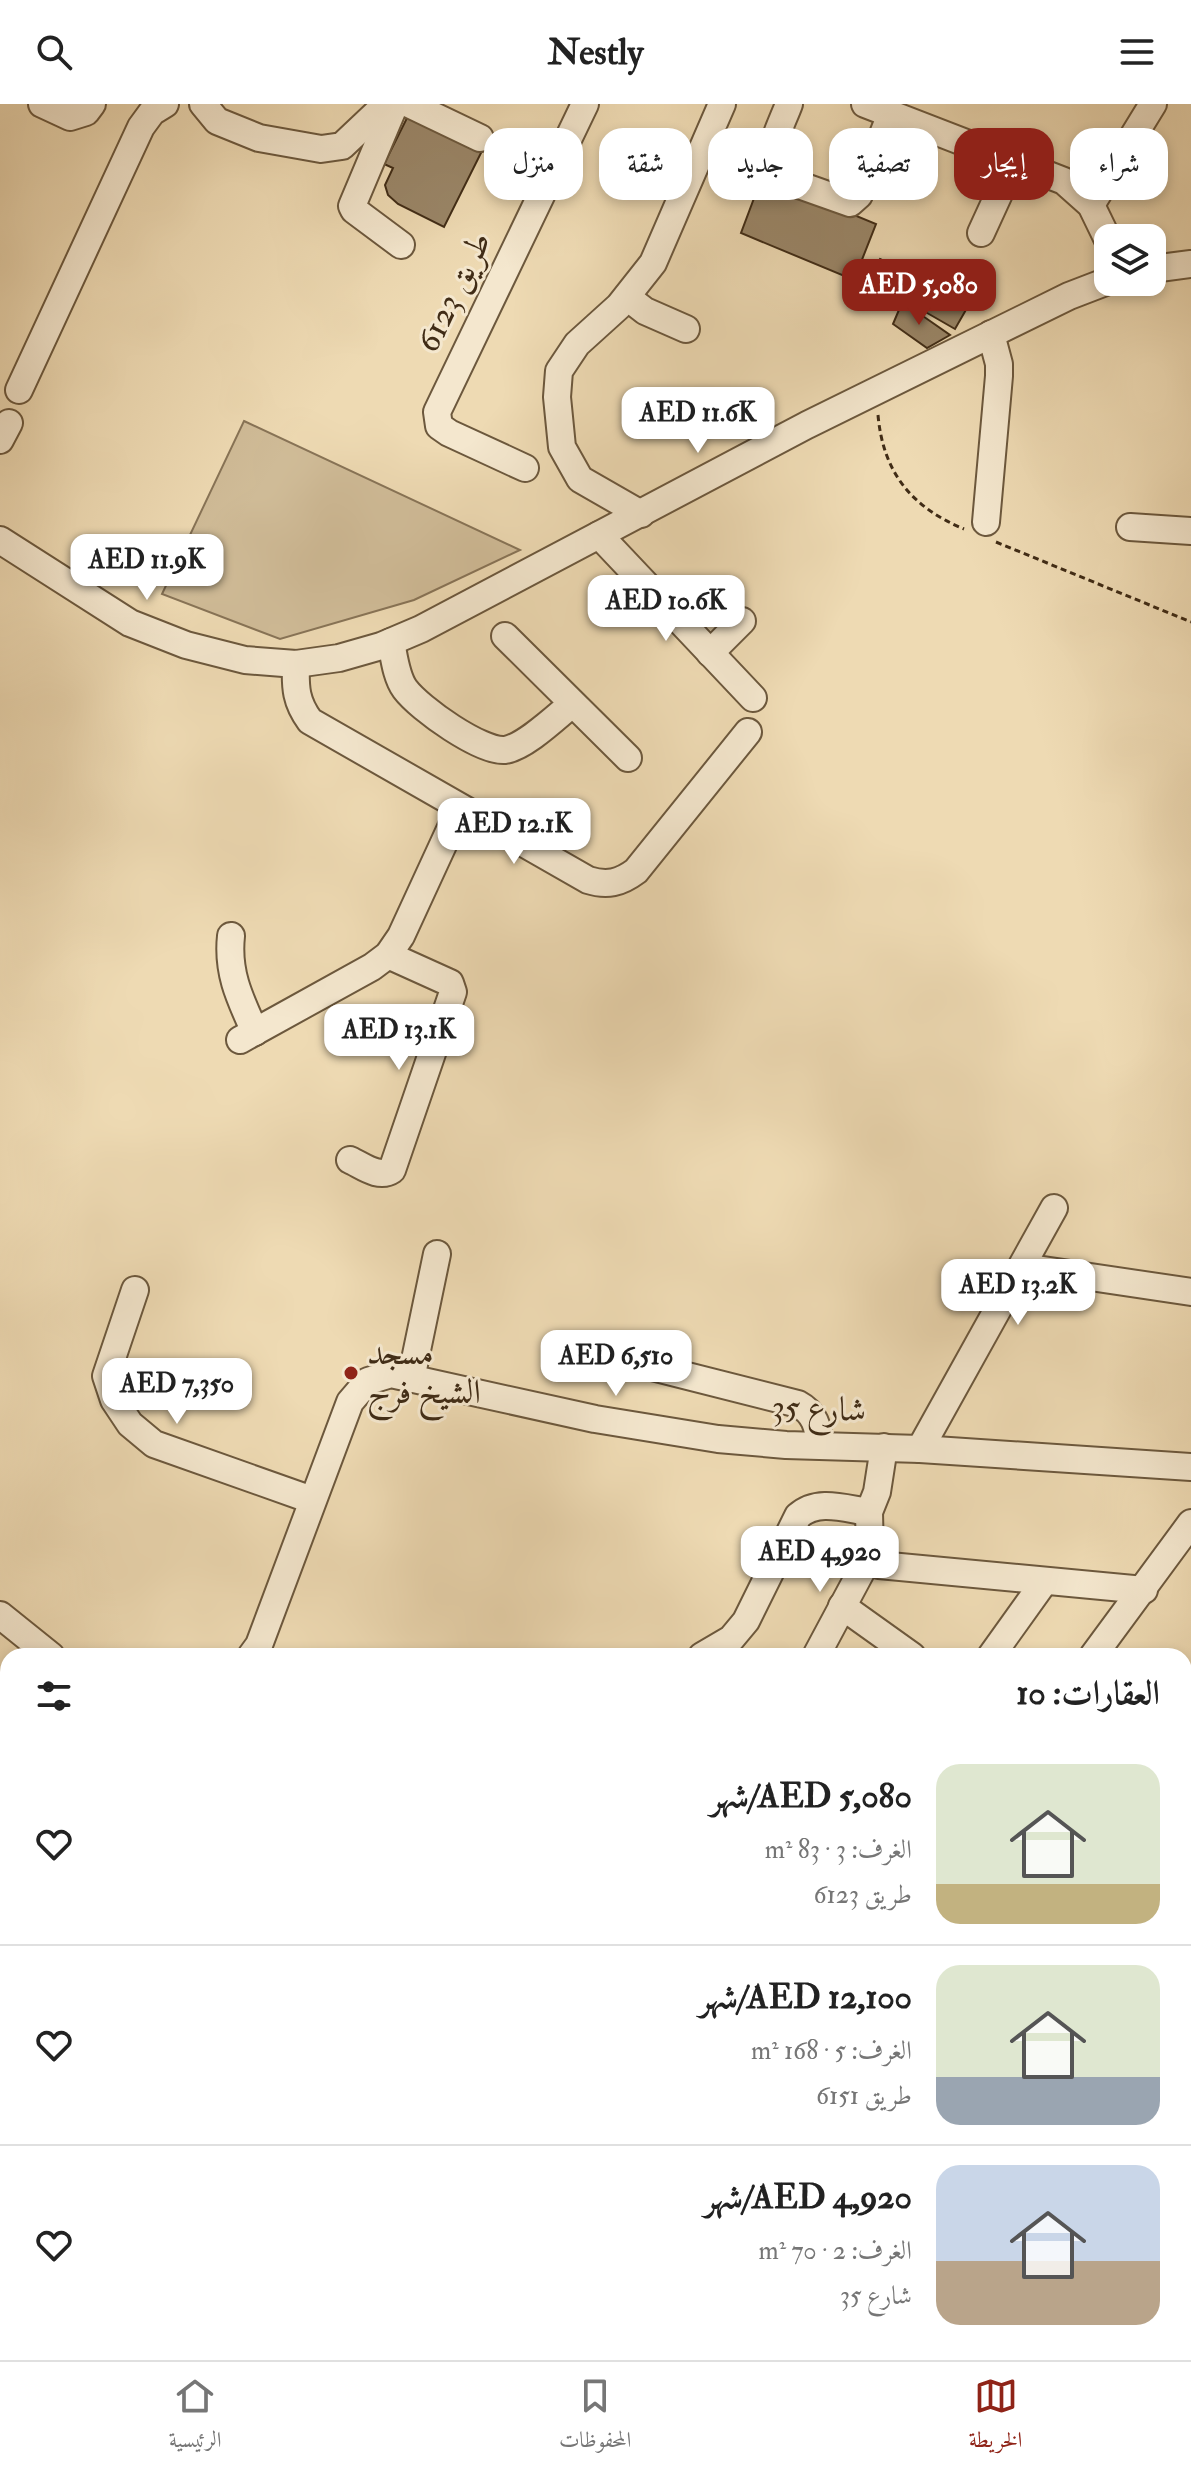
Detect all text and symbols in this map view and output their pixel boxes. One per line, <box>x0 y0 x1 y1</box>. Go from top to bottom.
icon: search <box>32 30 76 74</box>
text: Nestly <box>548 30 643 75</box>
icon: menu <box>1115 30 1159 74</box>
chip: منزل <box>484 128 583 200</box>
chip: شقة <box>599 128 692 200</box>
chip: جديد <box>708 128 813 200</box>
chip: تصفية <box>829 128 938 200</box>
chip: إيجار <box>954 128 1054 200</box>
chip: شراء <box>1070 128 1168 200</box>
map controls <box>1094 224 1166 296</box>
button: layers <box>1094 224 1166 296</box>
street label: طريق 6123 <box>406 225 502 359</box>
pin: AED 5,080 <box>827 259 1011 327</box>
text: AED 5,080 <box>860 269 978 301</box>
pin: AED 11.6K <box>606 387 790 455</box>
text: AED 11.6K <box>640 397 756 429</box>
pin: AED 11.9K <box>55 534 239 602</box>
text: AED 11.9K <box>89 544 206 576</box>
pin: AED 10.6K <box>574 575 758 643</box>
text: AED 10.6K <box>606 585 726 617</box>
pin: AED 12.1K <box>422 798 606 866</box>
text: AED 12.1K <box>456 808 572 840</box>
pin: AED 13.1K <box>307 1004 491 1072</box>
text: AED 13.1K <box>342 1014 456 1046</box>
pin: AED 13.2K <box>926 1259 1110 1327</box>
text: AED 13.2K <box>959 1269 1077 1301</box>
pin: AED 6,510 <box>524 1330 708 1398</box>
place label: مسجد الشيخ فرج <box>367 1332 481 1422</box>
text: AED 6,510 <box>559 1340 673 1372</box>
pin: AED 7,350 <box>85 1358 269 1426</box>
marker: مسجد الشيخ فرج <box>342 1364 360 1382</box>
text: AED 7,350 <box>120 1368 234 1400</box>
street label: شارع 35 <box>771 1386 867 1438</box>
pin: AED 4,920 <box>728 1526 912 1594</box>
text: AED 4,920 <box>759 1536 881 1568</box>
text: العقارات: 10 <box>1016 1672 1160 1715</box>
icon: filters <box>32 1674 76 1718</box>
text: AED 5,080/شهر <box>710 1775 912 1818</box>
icon: home <box>1000 1796 1096 1892</box>
icon: heart <box>32 1822 76 1866</box>
text: الغرف: 3 · 83 m² <box>765 1834 912 1866</box>
text: طريق 6123 <box>814 1879 912 1911</box>
text: AED 12,100/شهر <box>699 1976 912 2019</box>
icon: home <box>1000 1997 1096 2093</box>
icon: heart <box>32 2023 76 2067</box>
text: الغرف: 5 · 168 m² <box>751 2035 912 2067</box>
text: طريق 6151 <box>816 2080 912 2112</box>
text: AED 4,920/شهر <box>704 2176 912 2219</box>
icon: home <box>1000 2197 1096 2293</box>
icon: heart <box>32 2223 76 2267</box>
text: الغرف: 2 · 70 m² <box>759 2235 912 2267</box>
text: شارع 35 <box>840 2280 912 2312</box>
tab: الرئيسية <box>169 2374 222 2461</box>
tab: المحفوظات <box>559 2374 631 2461</box>
tab: الخريطة <box>969 2374 1022 2461</box>

